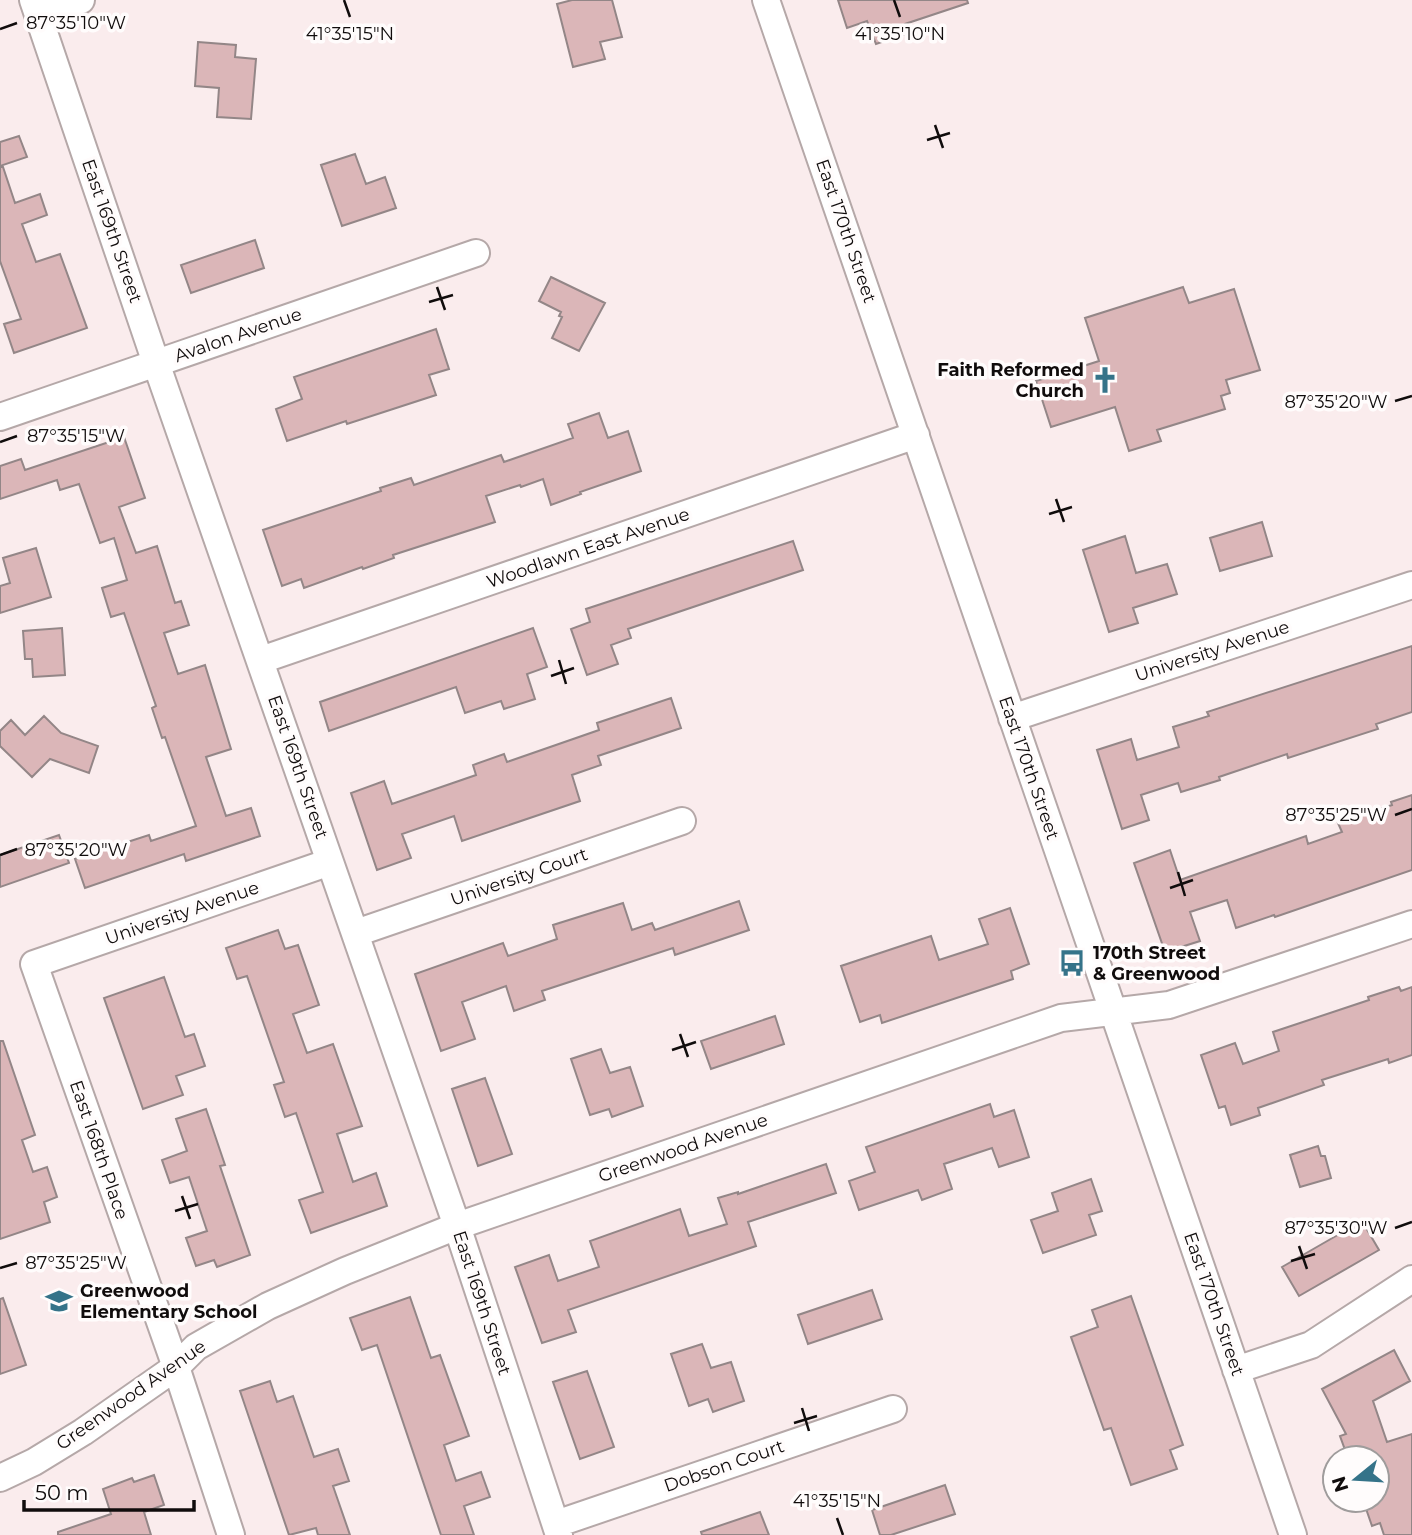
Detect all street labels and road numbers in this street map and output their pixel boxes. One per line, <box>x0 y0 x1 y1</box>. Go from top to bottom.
street label: East 169th Street <box>77 156 147 306</box>
street label: East 170th Street <box>811 156 881 306</box>
street label: Avalon Avenue <box>171 303 305 367</box>
street label: Woodlawn East Avenue <box>484 503 692 593</box>
street label: University Avenue <box>1132 616 1292 686</box>
street label: East 169th Street <box>263 692 333 842</box>
street label: East 170th Street <box>994 693 1064 843</box>
street label: University Court <box>447 843 591 911</box>
street label: University Avenue <box>102 876 262 950</box>
street label: East 168th Place <box>65 1078 133 1223</box>
street label: Greenwood Avenue <box>595 1109 771 1187</box>
street label: East 169th Street <box>448 1228 516 1378</box>
street label: East 170th Street <box>1179 1229 1249 1379</box>
street label: Greenwood Avenue <box>52 1335 210 1455</box>
street label: Dobson Court <box>661 1435 787 1497</box>

